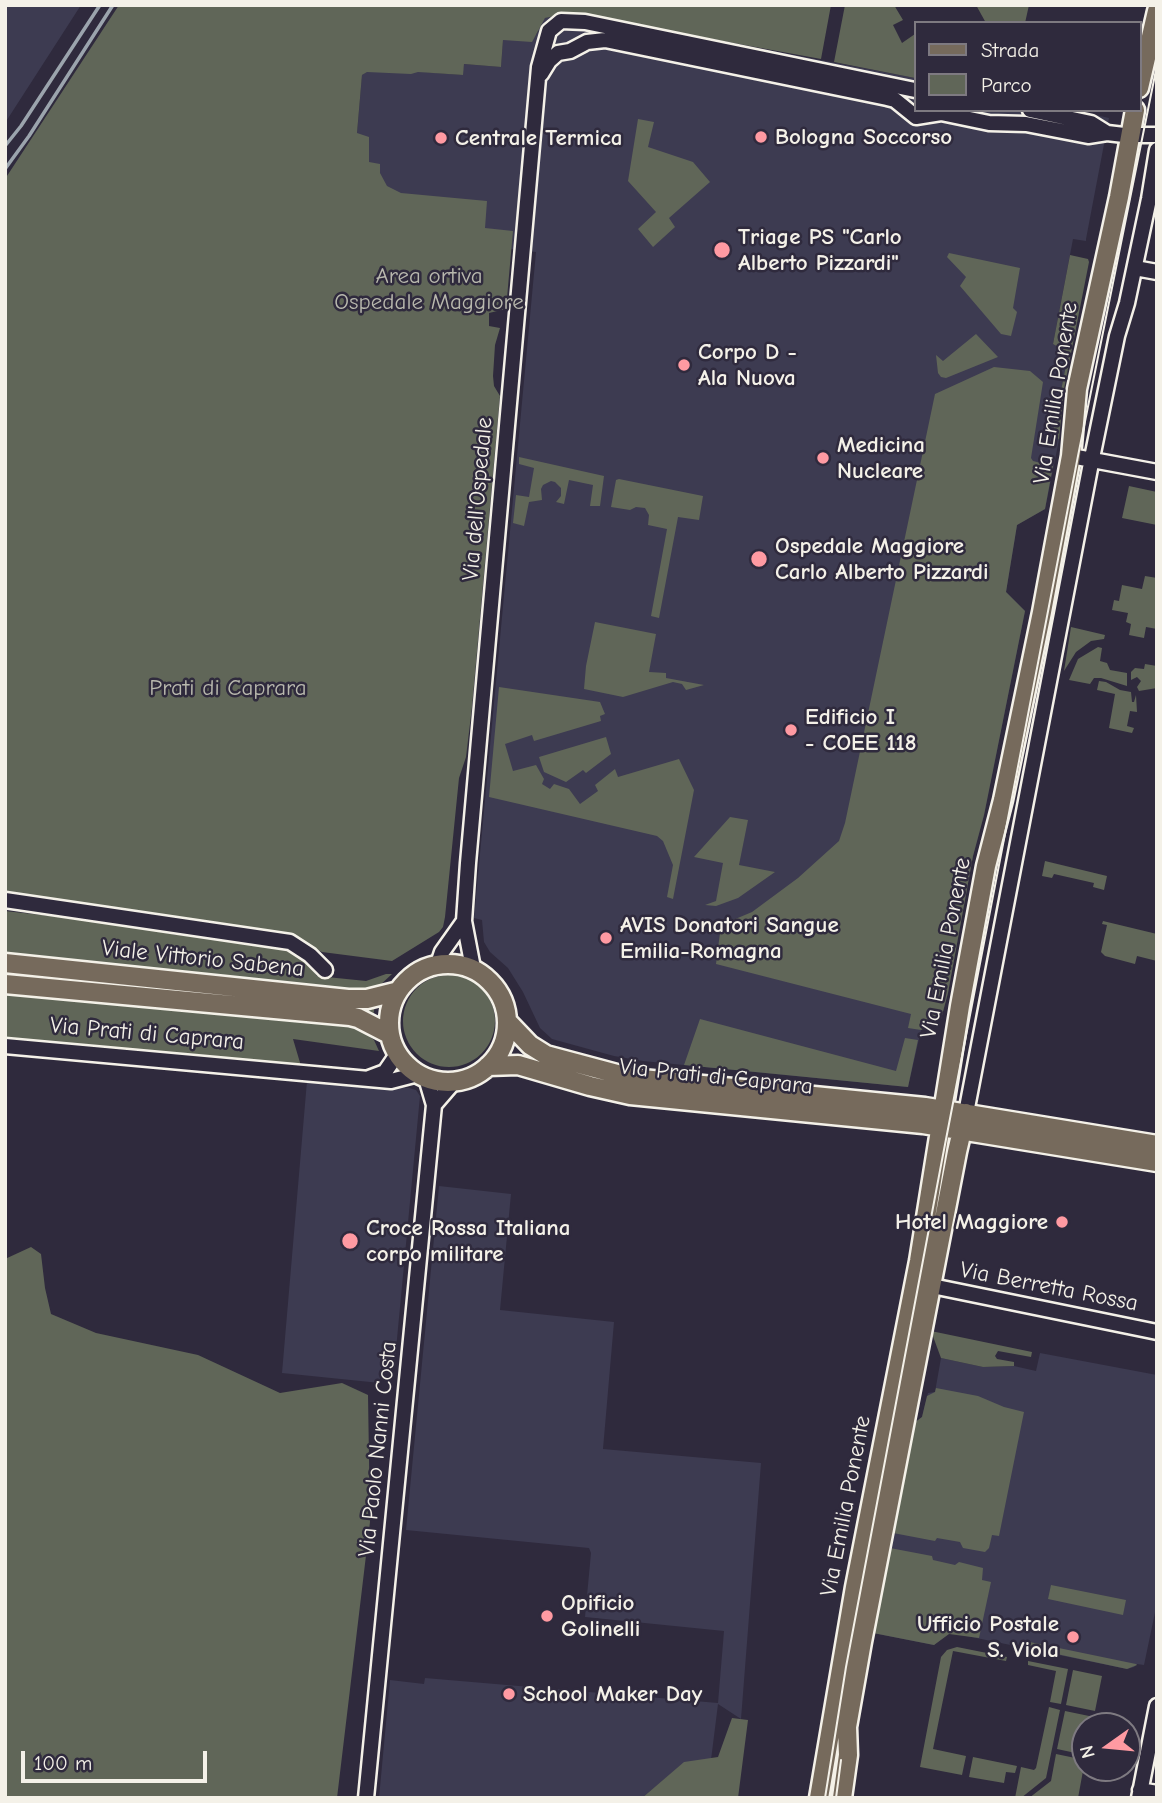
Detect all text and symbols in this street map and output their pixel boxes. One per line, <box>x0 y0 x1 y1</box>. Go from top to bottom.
legend <box>914 21 1141 112</box>
text: Strada <box>981 38 1039 62</box>
text: Parco <box>981 73 1032 97</box>
place label: Bologna Soccorso <box>775 123 952 151</box>
place label: Centrale Termica <box>455 124 622 152</box>
marker: Bologna Soccorso <box>753 129 769 145</box>
marker: Centrale Termica <box>433 130 449 146</box>
place label: Triage PS "Carlo Alberto Pizzardi" <box>738 223 902 277</box>
marker: Triage PS "Carlo Alberto Pizzardi" <box>712 240 732 260</box>
park label: Area ortiva Ospedale Maggiore <box>334 262 524 316</box>
street label: Via Emilia Ponente <box>1028 300 1084 486</box>
place label: Corpo D - Ala Nuova <box>698 338 797 392</box>
marker: Corpo D - Ala Nuova <box>676 357 692 373</box>
street label: Via dell'Ospedale <box>457 416 499 582</box>
place label: Medicina Nucleare <box>837 431 925 485</box>
marker: Medicina Nucleare <box>815 450 831 466</box>
place label: Ospedale Maggiore Carlo Alberto Pizzardi <box>775 532 989 586</box>
marker: Ospedale Maggiore Carlo Alberto Pizzardi <box>749 549 769 569</box>
park label: Prati di Caprara <box>149 674 307 702</box>
place label: Edificio I - COEE 118 <box>805 703 916 757</box>
marker: Edificio I - COEE 118 <box>783 722 799 738</box>
street label: Via Emilia Ponente <box>915 855 977 1041</box>
place label: AVIS Donatori Sangue Emilia-Romagna <box>620 911 839 965</box>
marker: AVIS Donatori Sangue Emilia-Romagna <box>598 930 614 946</box>
street label: Viale Vittorio Sabena <box>101 935 305 983</box>
street label: Via Prati di Caprara <box>49 1012 245 1056</box>
street label: Via Prati di Caprara <box>618 1053 814 1101</box>
place label: Hotel Maggiore <box>895 1208 1048 1236</box>
place label: Croce Rossa Italiana corpo militare <box>366 1214 571 1268</box>
marker: Hotel Maggiore <box>1054 1214 1070 1230</box>
marker: Croce Rossa Italiana corpo militare <box>340 1231 360 1251</box>
street label: Via Berretta Rossa <box>958 1256 1140 1318</box>
street label: Via Paolo Nanni Costa <box>353 1340 403 1558</box>
street label: Via Emilia Ponente <box>815 1413 877 1599</box>
place label: Opificio Golinelli <box>561 1589 640 1643</box>
marker: Opificio Golinelli <box>539 1608 555 1624</box>
place label: Ufficio Postale S. Viola <box>917 1610 1059 1664</box>
marker: Ufficio Postale S. Viola <box>1065 1629 1081 1645</box>
place label: School Maker Day <box>523 1680 702 1708</box>
marker: School Maker Day <box>501 1686 517 1702</box>
north arrow <box>1071 1712 1141 1782</box>
scale bar <box>24 1736 210 1780</box>
text: N <box>1075 1743 1100 1761</box>
text: 100 m <box>34 1751 92 1775</box>

